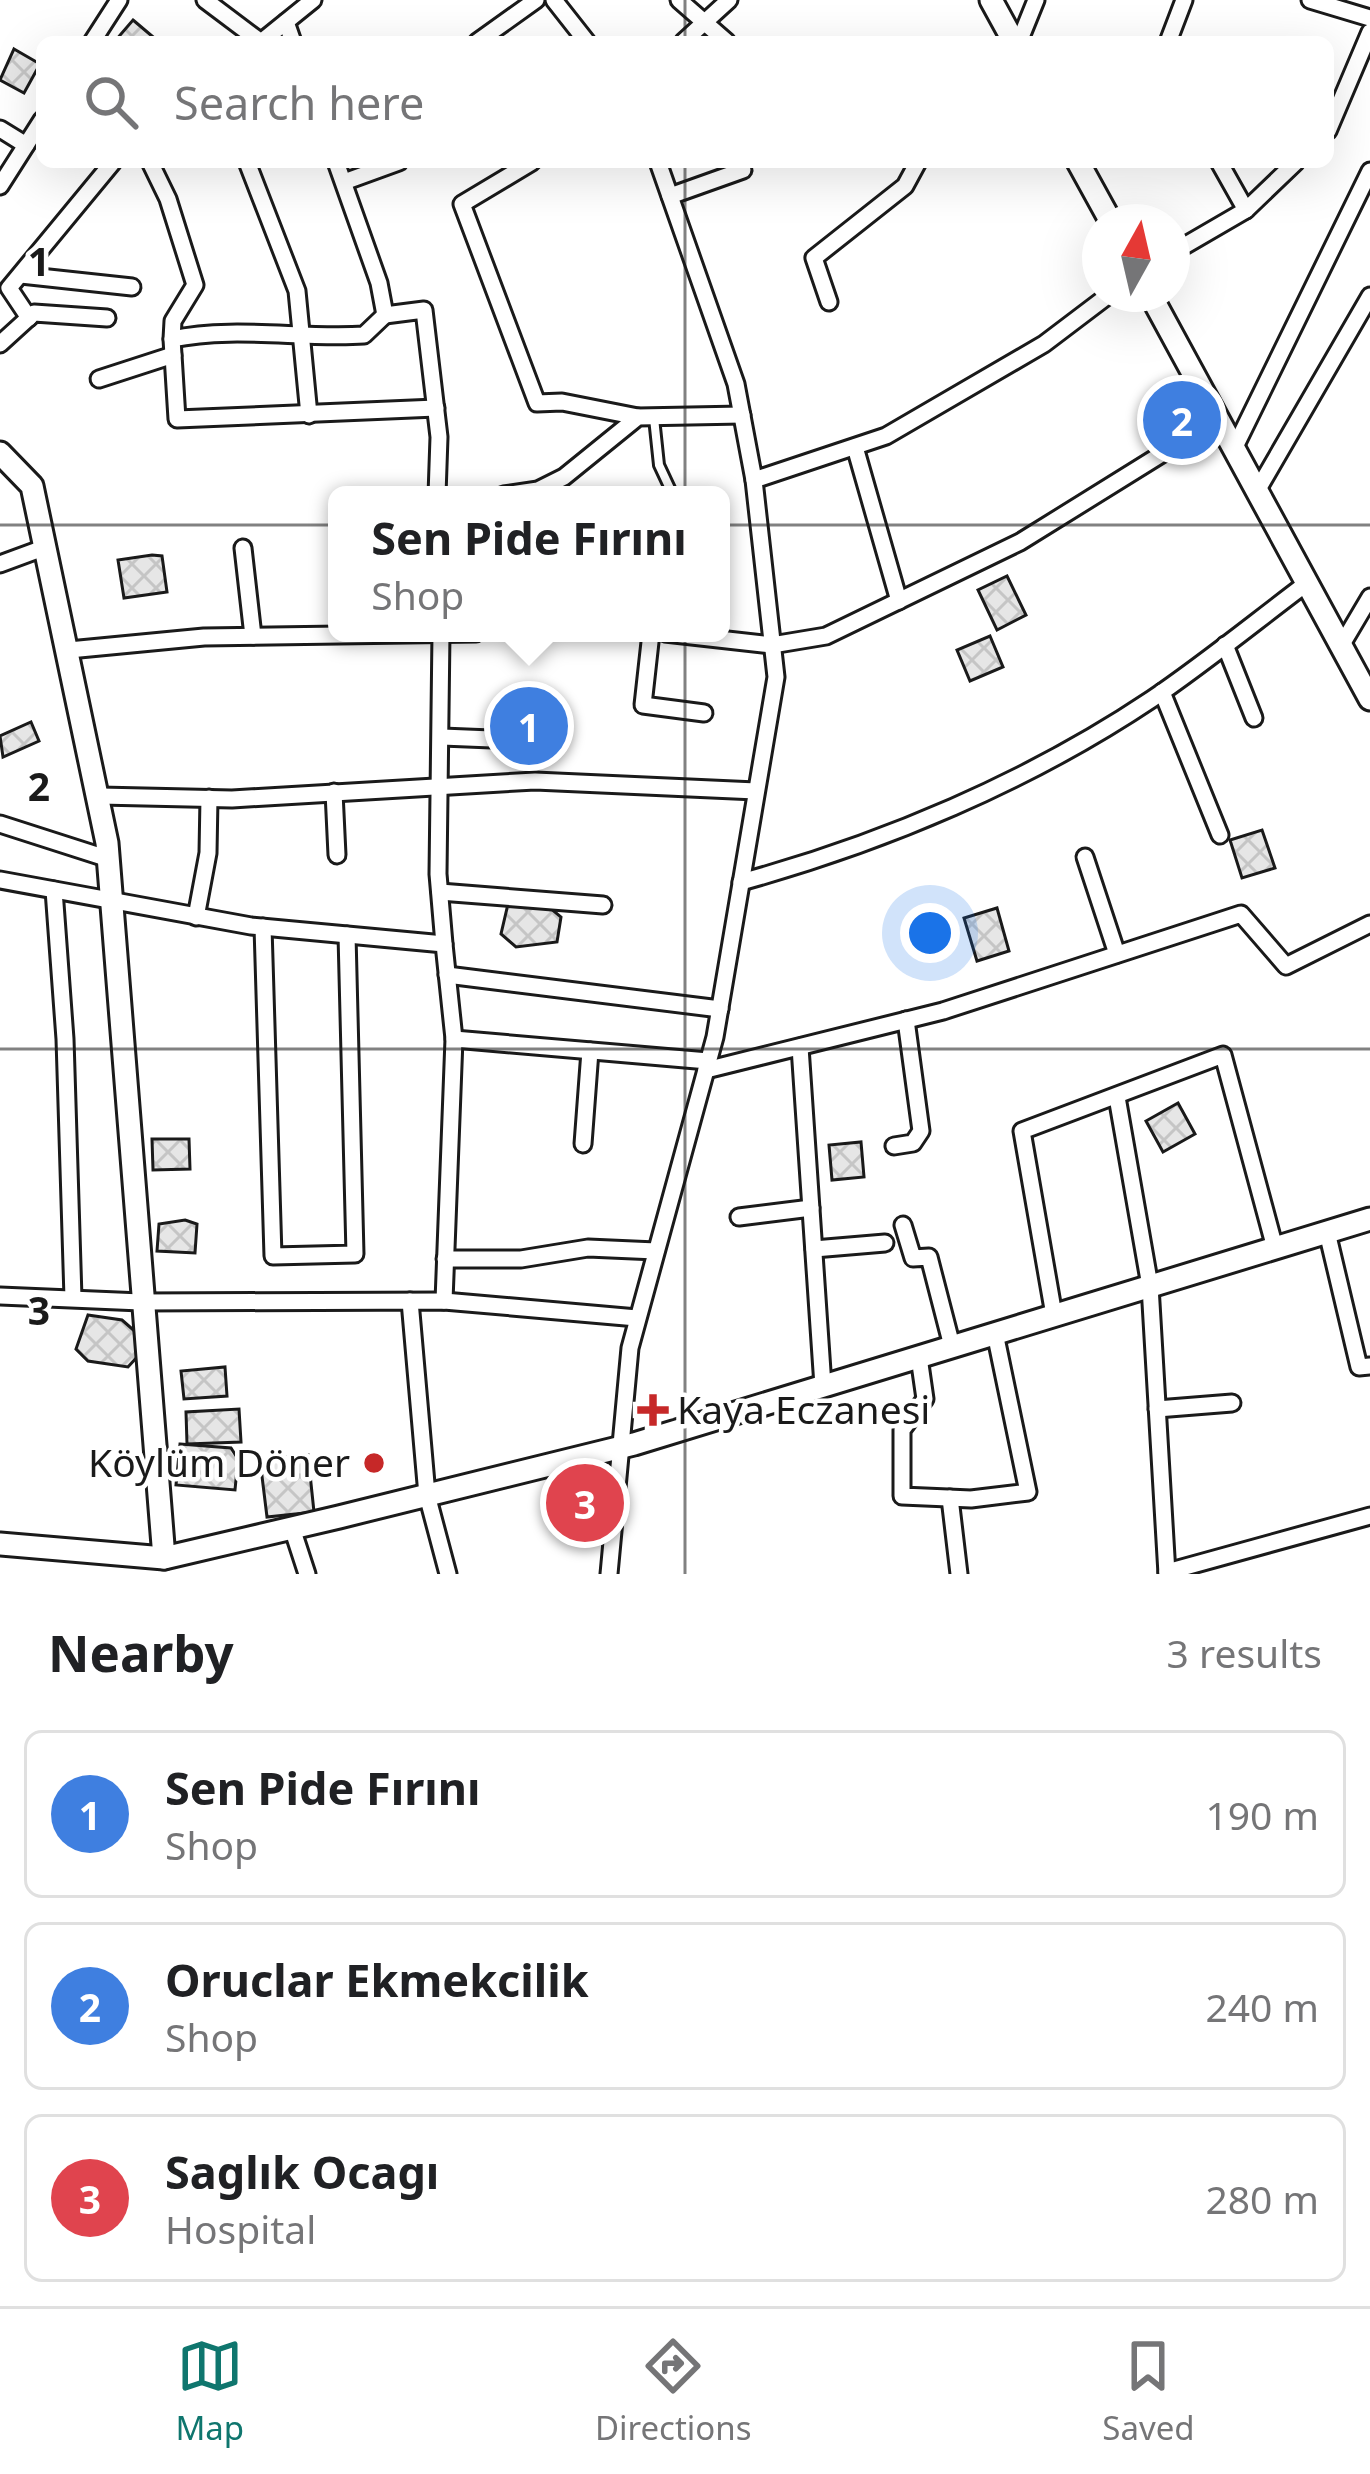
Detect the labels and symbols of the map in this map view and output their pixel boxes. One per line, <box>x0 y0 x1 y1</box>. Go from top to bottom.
north arrow <box>1082 204 1190 312</box>
text: 1 <box>28 234 50 287</box>
pin: 2 <box>1143 375 1221 465</box>
pin: 1 <box>490 681 568 771</box>
text: 2 <box>28 759 50 812</box>
your location <box>900 903 960 963</box>
text: 3 <box>28 1283 50 1336</box>
place label: Kaya Eczanesi <box>677 1382 930 1435</box>
marker: Kaya Eczanesi <box>640 1397 666 1423</box>
place label: Köylüm Döner <box>88 1435 350 1488</box>
marker: Köylüm Döner <box>361 1450 387 1476</box>
pin: 3 <box>546 1458 624 1548</box>

